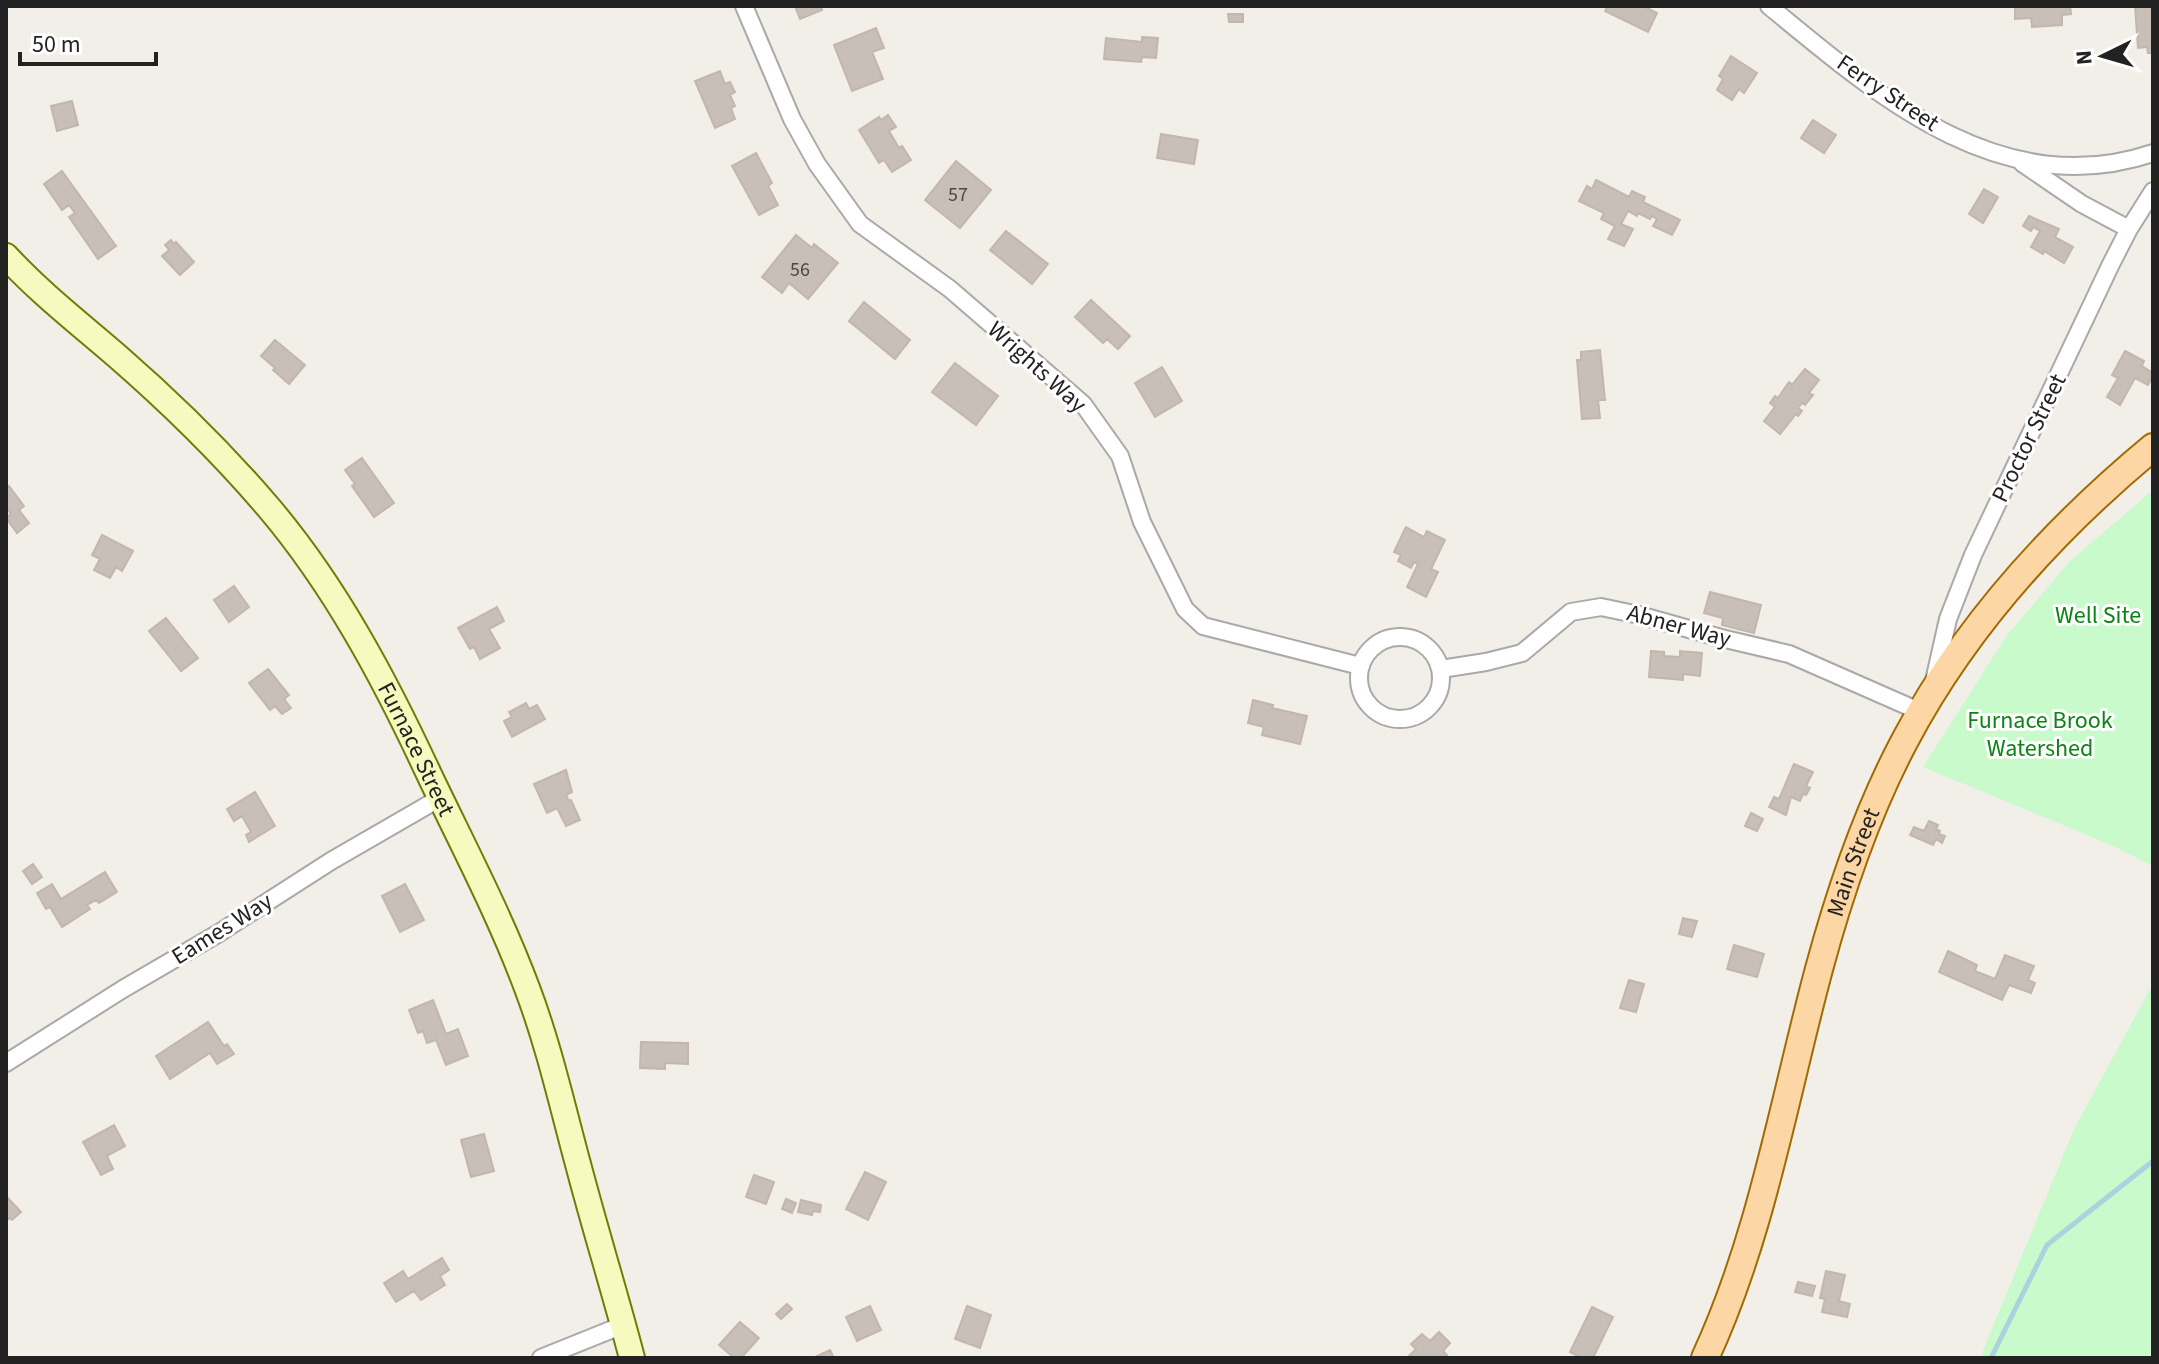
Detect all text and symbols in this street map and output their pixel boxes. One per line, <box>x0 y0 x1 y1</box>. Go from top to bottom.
scale bar <box>20 16 156 66</box>
north arrow <box>2063 16 2143 96</box>
text: 50 m <box>32 27 81 62</box>
street label: Ferry Street <box>1830 46 1946 140</box>
text: N <box>2067 49 2101 66</box>
house number: 57 <box>948 181 968 209</box>
house number: 56 <box>790 256 810 284</box>
street label: Wrights Way <box>980 313 1094 421</box>
street label: Proctor Street <box>1983 368 2075 508</box>
street label: Abner Way <box>1623 595 1735 657</box>
park label: Well Site <box>2055 598 2141 633</box>
street label: Furnace Street <box>369 676 464 822</box>
park label: Furnace Brook Watershed <box>1967 703 2113 766</box>
street label: Main Street <box>1818 802 1889 921</box>
street label: Eames Way <box>165 884 279 974</box>

